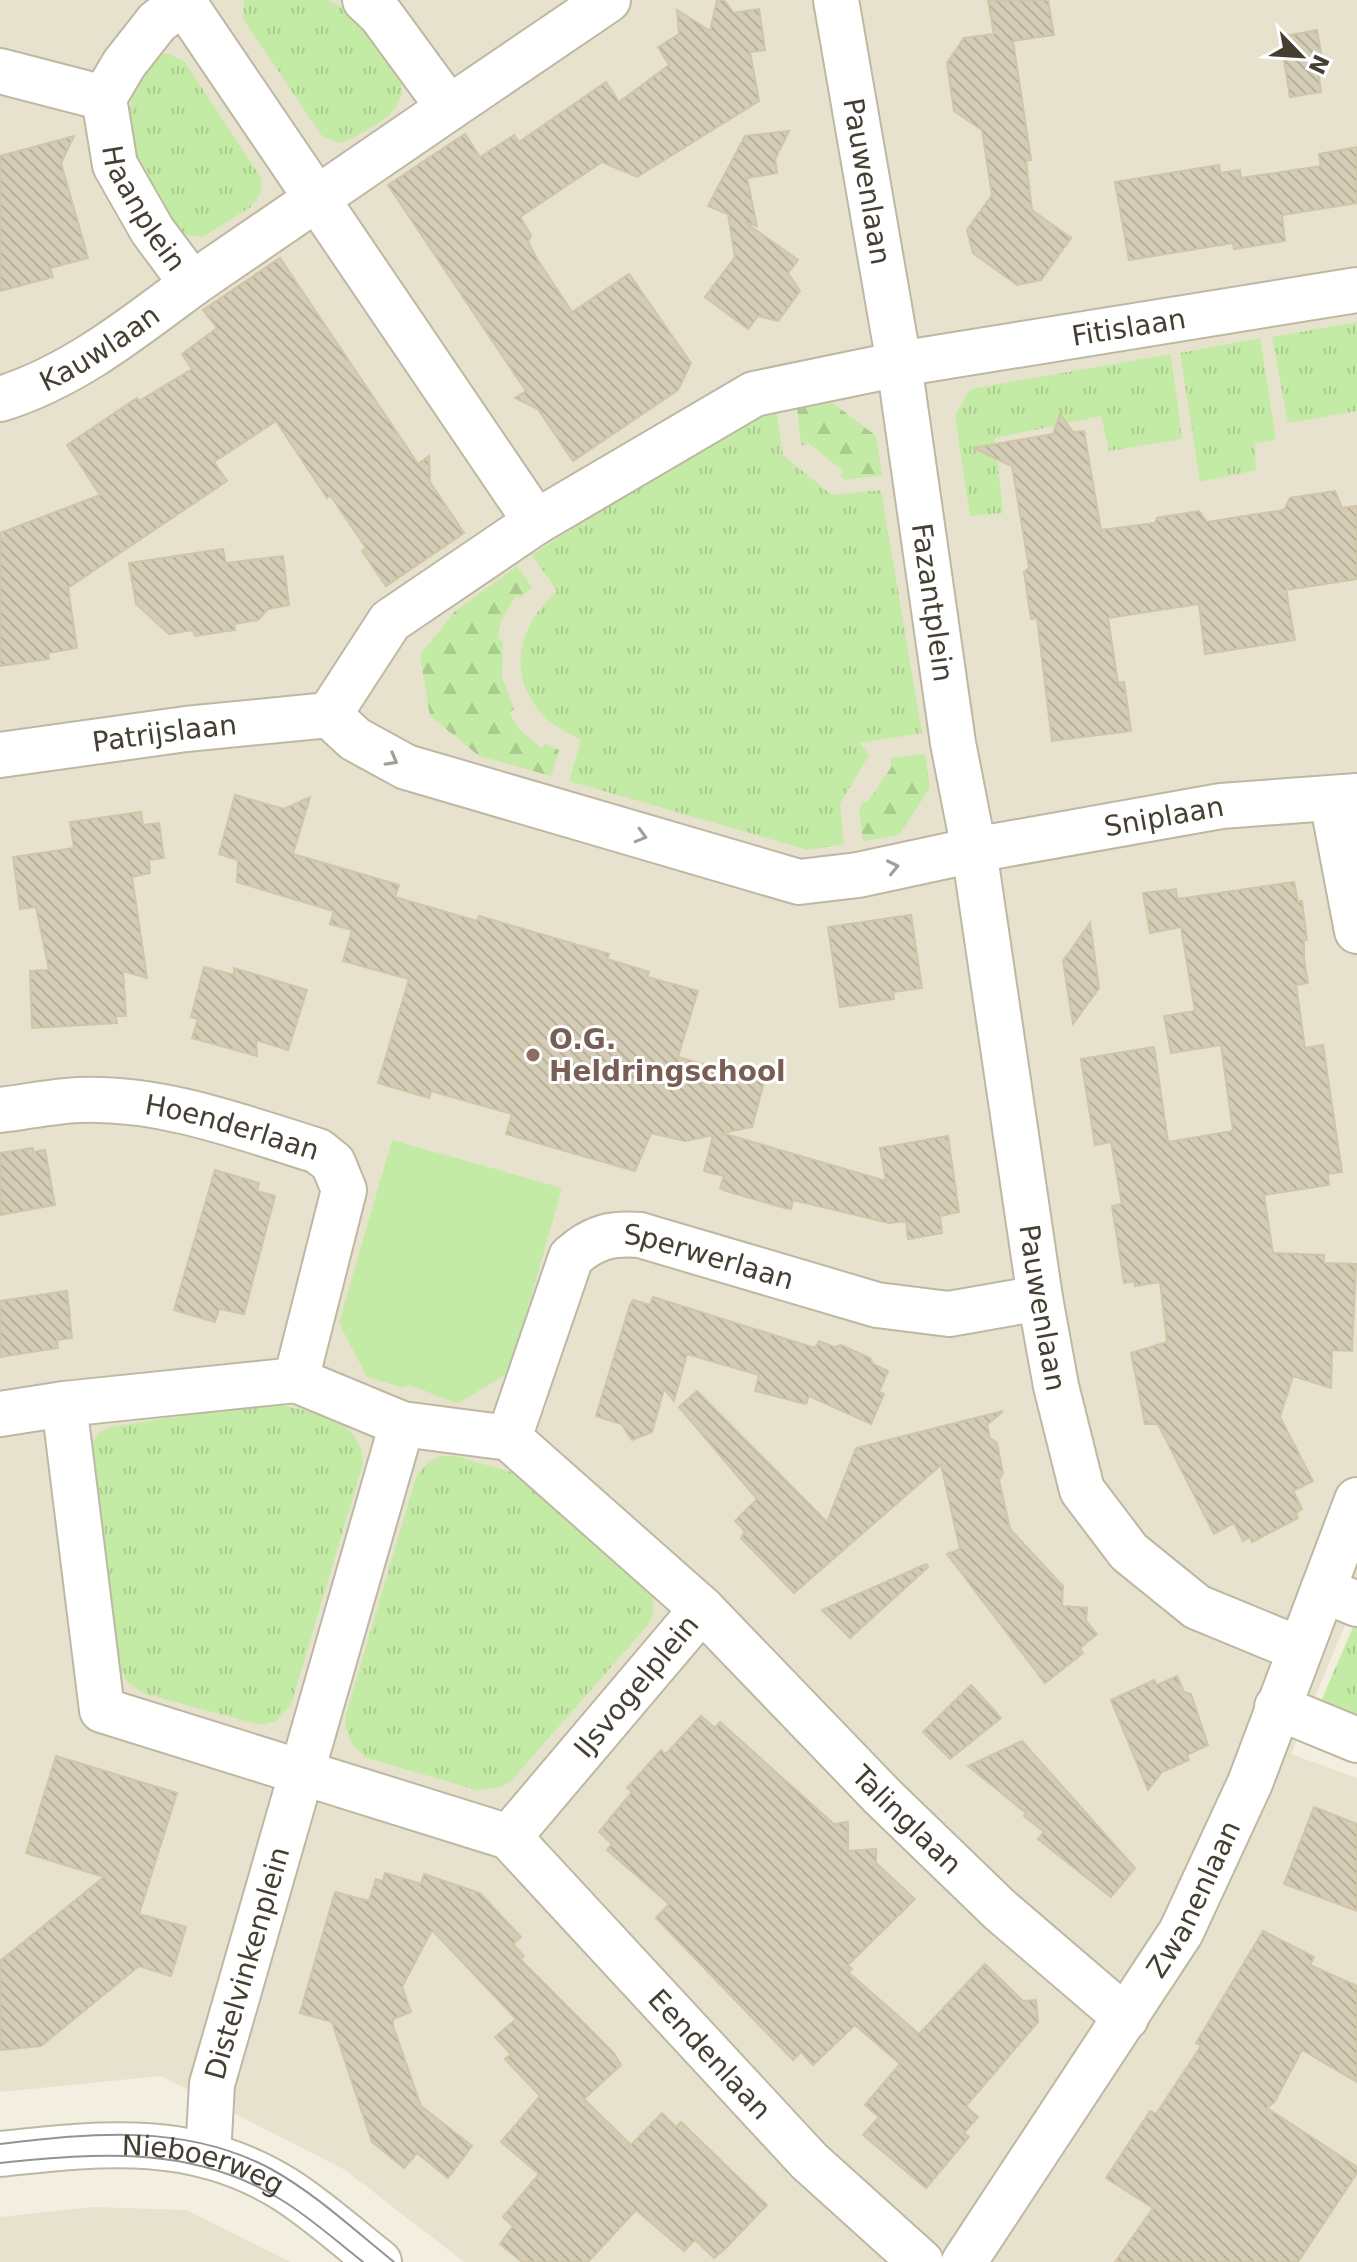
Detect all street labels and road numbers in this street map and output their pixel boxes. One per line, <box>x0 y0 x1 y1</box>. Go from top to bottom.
street label: Pauwenlaan <box>836 96 897 267</box>
street label: Haanplein <box>95 143 193 278</box>
street label: Kauwlaan <box>34 298 166 399</box>
street label: Fitislaan <box>1069 302 1188 353</box>
street label: Fazantplein <box>905 521 960 684</box>
street label: Patrijslaan <box>90 708 238 759</box>
street label: Sniplaan <box>1102 790 1226 844</box>
street label: Hoenderlaan <box>142 1088 323 1167</box>
street label: Sperwerlaan <box>623 1218 798 1297</box>
street label: Pauwenlaan <box>1012 1222 1073 1394</box>
street label: IJsvogelplein <box>567 1608 706 1764</box>
street label: Talinglaan <box>844 1758 968 1881</box>
street label: Zwanenlaan <box>1140 1815 1247 1984</box>
street label: Distelvinkenplein <box>198 1843 296 2083</box>
street label: Eendenlaan <box>641 1983 778 2126</box>
street label: Nieboerweg <box>121 2129 290 2202</box>

